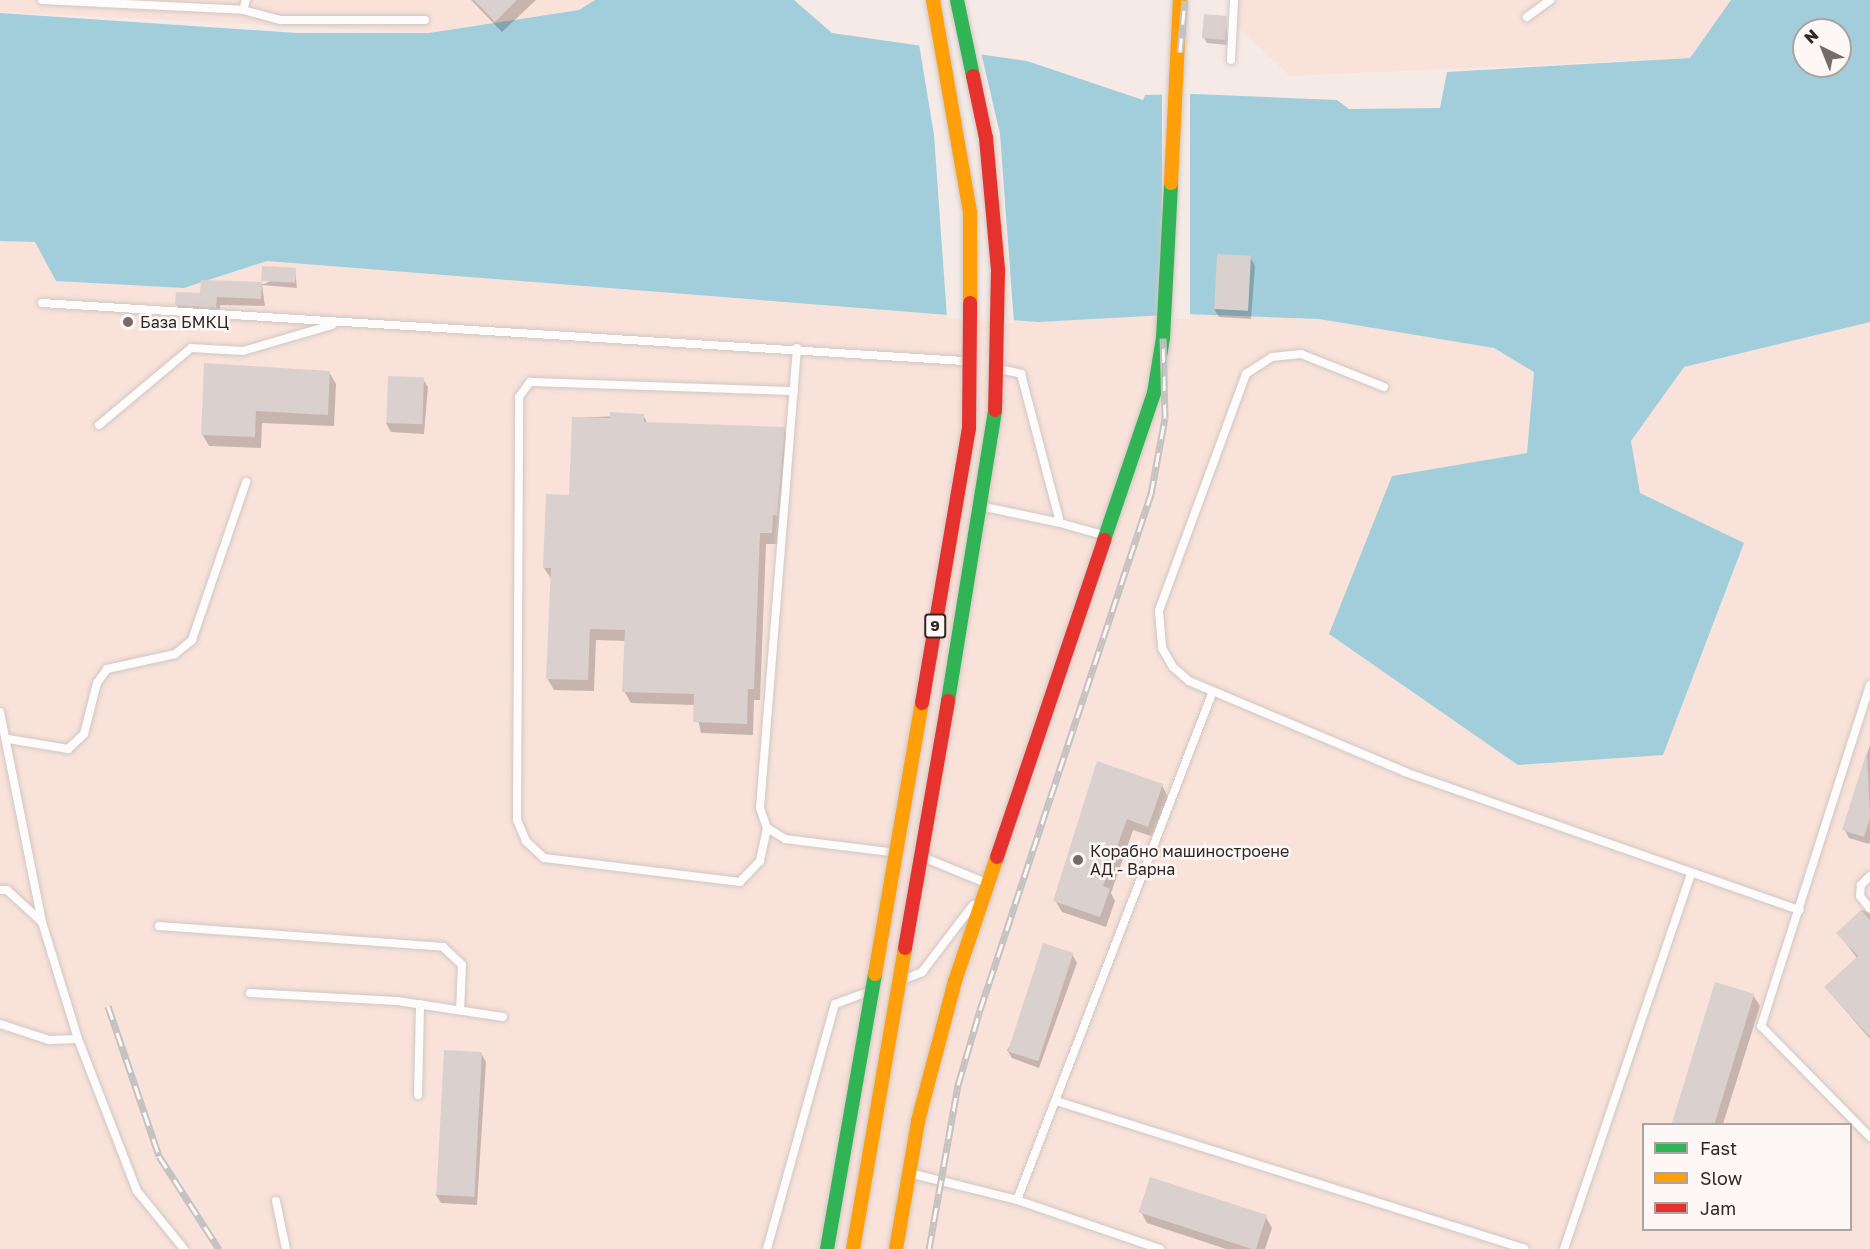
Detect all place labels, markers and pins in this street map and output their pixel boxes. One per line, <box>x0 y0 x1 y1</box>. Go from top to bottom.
place label: База БМКЦ <box>140 312 229 332</box>
marker: База БМКЦ <box>121 315 135 329</box>
place label: Корабно машиностроене АД - Варна <box>1090 841 1289 879</box>
marker: Корабно машиностроене АД - Варна <box>1071 853 1085 867</box>

